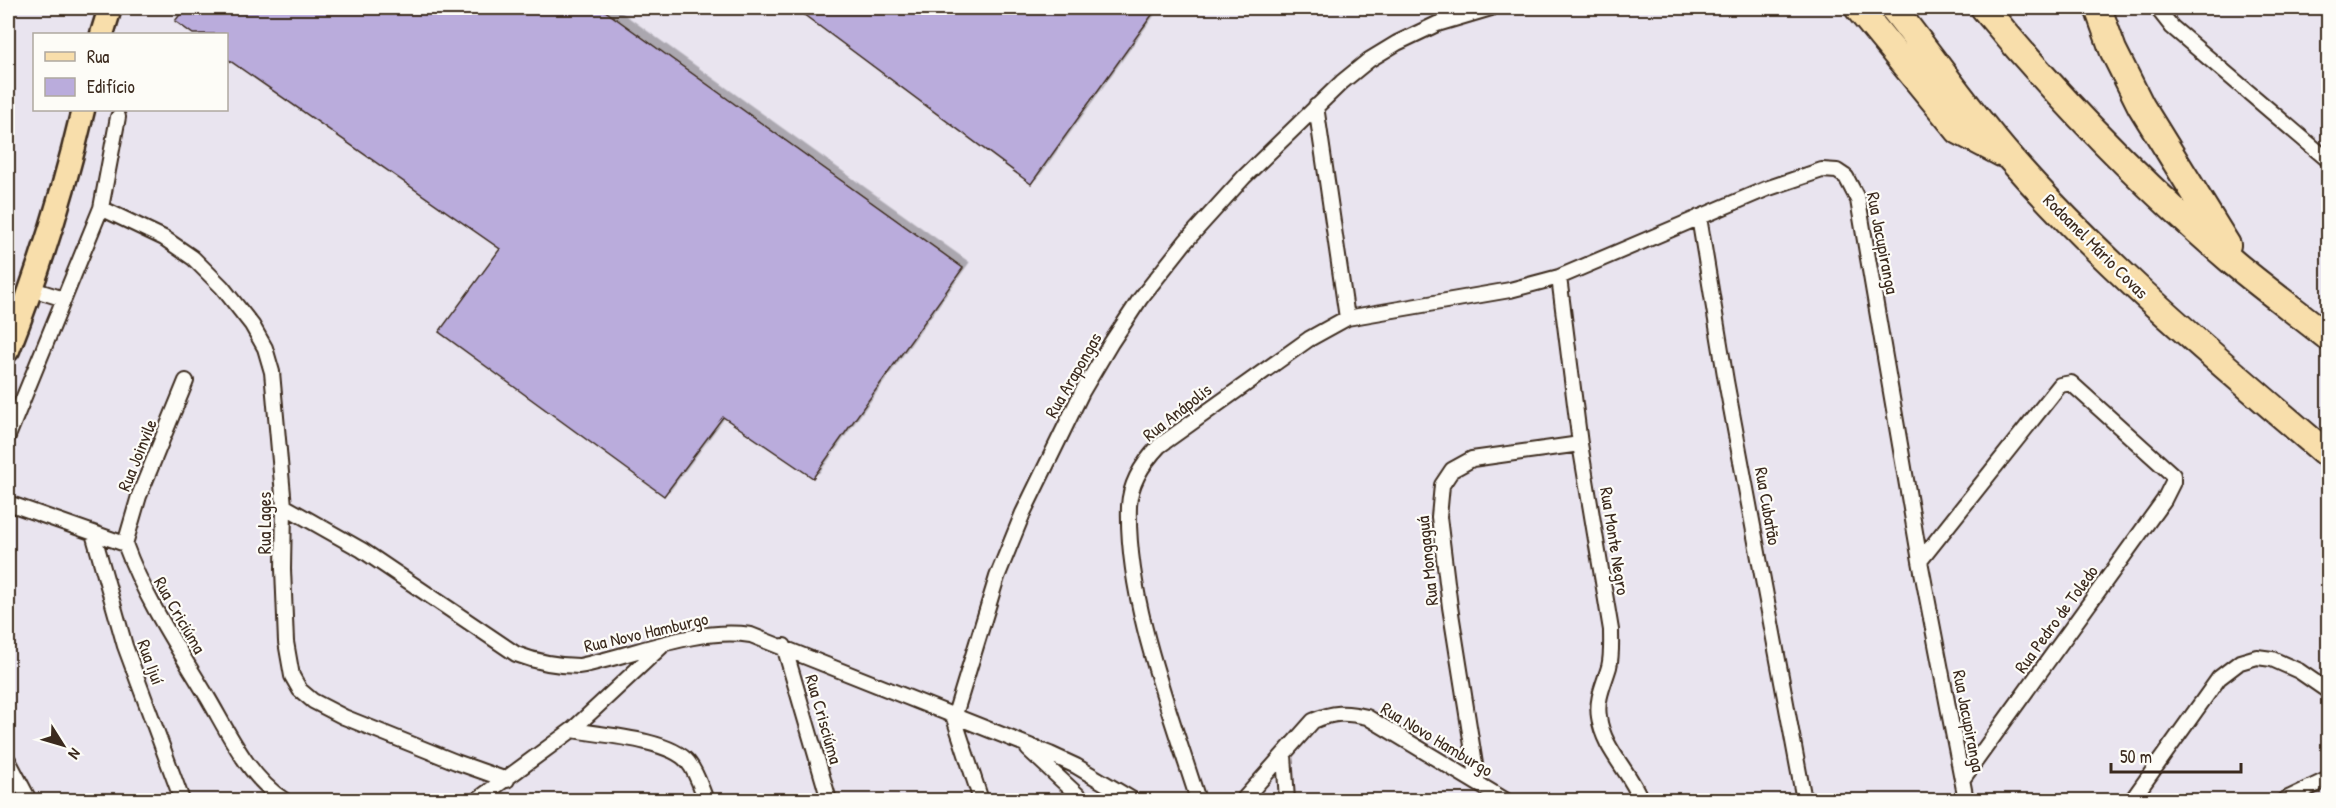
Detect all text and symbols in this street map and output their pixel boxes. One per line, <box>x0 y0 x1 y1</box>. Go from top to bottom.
legend <box>33 33 228 111</box>
text: Rua <box>87 44 109 69</box>
text: Edifício <box>87 74 135 99</box>
street label: Rodoanel Mário Covas <box>2038 188 2154 304</box>
street label: Rua Jacupiranga <box>1861 190 1905 296</box>
street label: Rua Arapongas <box>1039 328 1107 422</box>
street label: Rua Anápolis <box>1137 377 1217 447</box>
street label: Rua Joinvile <box>111 415 163 495</box>
street label: Rua Cubatão <box>1749 465 1787 547</box>
street label: Rua Monte Negro <box>1594 485 1636 597</box>
street label: Rua Lages <box>252 492 277 554</box>
street label: Rua Mongaguá <box>1410 515 1444 607</box>
street label: Rua Pedro de Toledo <box>2008 560 2104 678</box>
street label: Rua Criciúma <box>148 572 212 658</box>
street label: Rua Novo Hamburgo <box>582 606 710 658</box>
street label: Rua Ijuí <box>131 636 171 688</box>
street label: Rua Jacupiranga <box>1947 668 1991 774</box>
street label: Rua Crisciúma <box>799 671 849 767</box>
street label: Rua Novo Hamburgo <box>1376 696 1498 782</box>
north arrow <box>33 715 93 775</box>
scale bar <box>2111 736 2242 774</box>
text: N <box>63 744 86 764</box>
text: 50 m <box>2120 744 2152 769</box>

